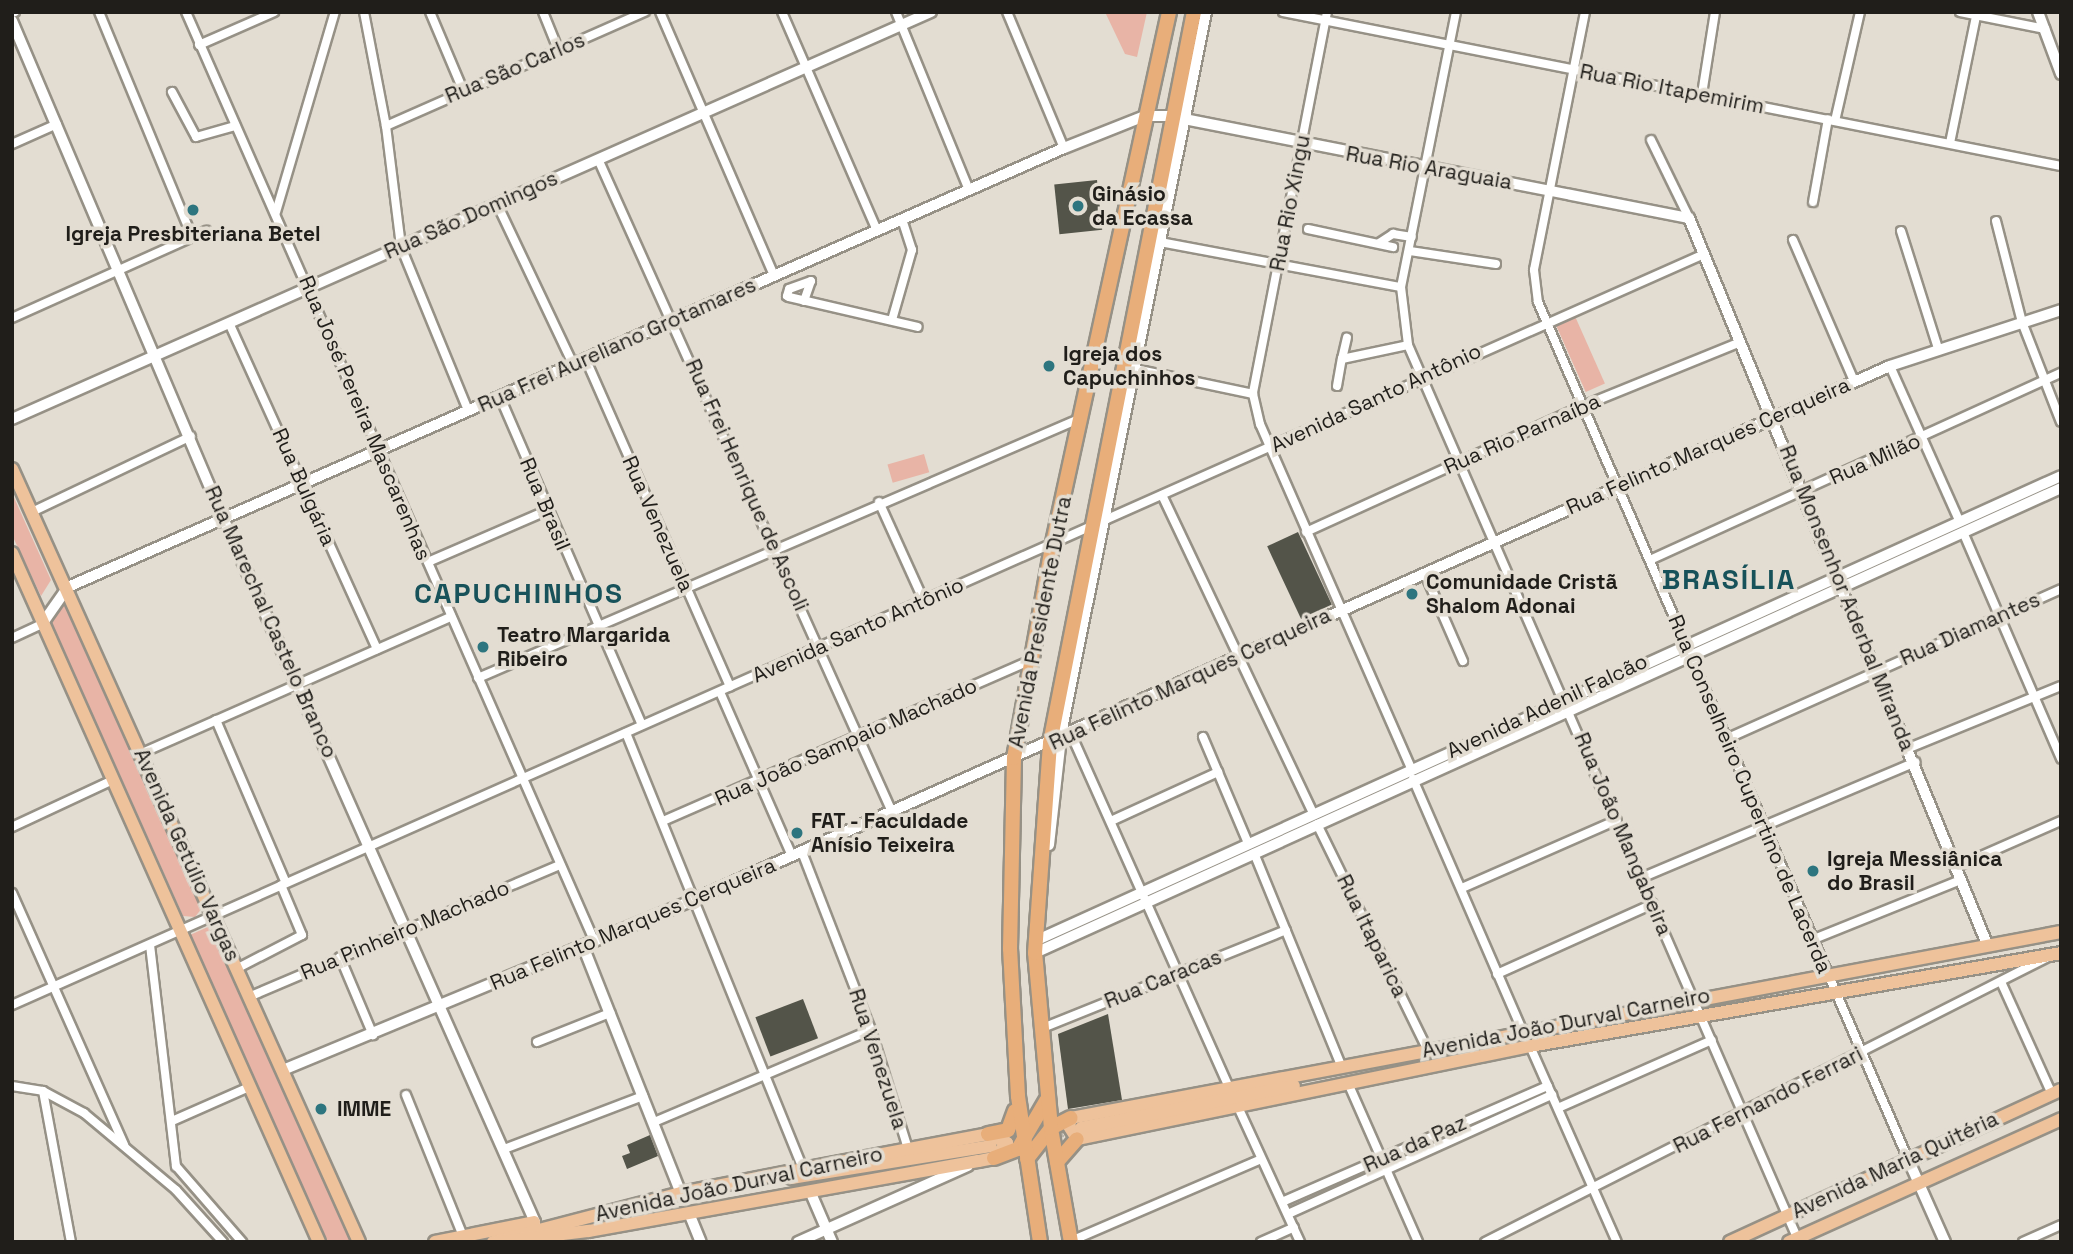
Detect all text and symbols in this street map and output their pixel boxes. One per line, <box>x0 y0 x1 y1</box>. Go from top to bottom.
street label: Rua São Carlos <box>441 27 589 109</box>
street label: Rua Rio Itapemirim <box>1578 59 1766 119</box>
street label: Rua Rio Xingu <box>1264 133 1316 273</box>
street label: Rua Rio Araguaia <box>1344 141 1514 195</box>
street label: Rua São Domingos <box>380 165 562 265</box>
place label: Ginásio da Ecassa <box>1092 181 1193 231</box>
marker: Ginásio da Ecassa <box>1070 198 1086 214</box>
marker: Igreja Presbiteriana Betel <box>185 202 201 218</box>
place label: Igreja Presbiteriana Betel <box>65 221 321 247</box>
street label: Rua José Pereira Mascarenhas <box>293 272 437 564</box>
street label: Rua Frei Aureliano Grotamares <box>474 272 760 418</box>
street label: Avenida Santo Antônio <box>1267 338 1485 458</box>
place label: Igreja dos Capuchinhos <box>1063 341 1196 391</box>
street label: Rua Frei Henrique de Ascoli <box>680 355 814 615</box>
marker: Igreja dos Capuchinhos <box>1041 358 1057 374</box>
street label: Rua Felinto Marques Cerqueira <box>1562 372 1854 520</box>
street label: Rua Rio Parnaíba <box>1440 388 1604 480</box>
street label: Rua Bulgária <box>267 424 341 550</box>
street label: Rua Milão <box>1826 428 1924 490</box>
street label: Rua Monsenhor Aderbal Miranda <box>1774 441 1920 755</box>
street label: Rua Venezuela <box>617 452 699 596</box>
street label: Rua Brasil <box>514 454 576 554</box>
street label: Rua Marechal Castelo Branco <box>199 482 343 762</box>
street label: Avenida Presidente Dutra <box>1003 494 1077 750</box>
district label: BRASÍLIA <box>1663 562 1795 596</box>
place label: Comunidade Cristã Shalom Adonai <box>1426 569 1618 619</box>
street label: Avenida Santo Antônio <box>748 572 968 688</box>
district label: CAPUCHINHOS <box>415 576 623 610</box>
marker: Comunidade Cristã Shalom Adonai <box>1404 586 1420 602</box>
street label: Rua Diamantes <box>1896 587 2044 671</box>
street label: Rua Felinto Marques Cerqueira <box>1045 603 1335 755</box>
street label: Rua Conselheiro Cupertino de Lacerda <box>1663 611 1837 977</box>
place label: Teatro Margarida Ribeiro <box>497 622 670 672</box>
marker: Teatro Margarida Ribeiro <box>475 639 491 655</box>
street label: Avenida Adenil Falcão <box>1443 648 1651 764</box>
street label: Rua João Sampaio Machado <box>711 673 981 811</box>
street label: Rua João Mangabeira <box>1569 729 1677 939</box>
street label: Avenida Getúlio Vargas <box>129 745 245 965</box>
place label: FAT - Faculdade Anísio Teixeira <box>811 808 970 858</box>
marker: FAT - Faculdade Anísio Teixeira <box>789 825 805 841</box>
place label: Igreja Messiânica do Brasil <box>1827 846 2002 896</box>
street label: Rua Felinto Marques Cerqueira <box>486 852 780 996</box>
marker: Igreja Messiânica do Brasil <box>1805 863 1821 879</box>
street label: Rua Itaparica <box>1331 870 1413 1002</box>
street label: Rua Pinheiro Machado <box>297 875 513 985</box>
street label: Rua Caracas <box>1101 944 1225 1014</box>
street label: Avenida João Durval Carneiro <box>1420 983 1712 1063</box>
street label: Rua Venezuela <box>843 985 913 1133</box>
street label: Rua Fernando Ferrari <box>1669 1041 1867 1159</box>
place label: IMME <box>337 1096 391 1122</box>
marker: IMME <box>311 1099 331 1119</box>
street label: Avenida Maria Quitéria <box>1788 1106 2002 1224</box>
street label: Rua da Paz <box>1360 1110 1470 1178</box>
street label: Avenida João Durval Carneiro <box>593 1141 885 1227</box>

